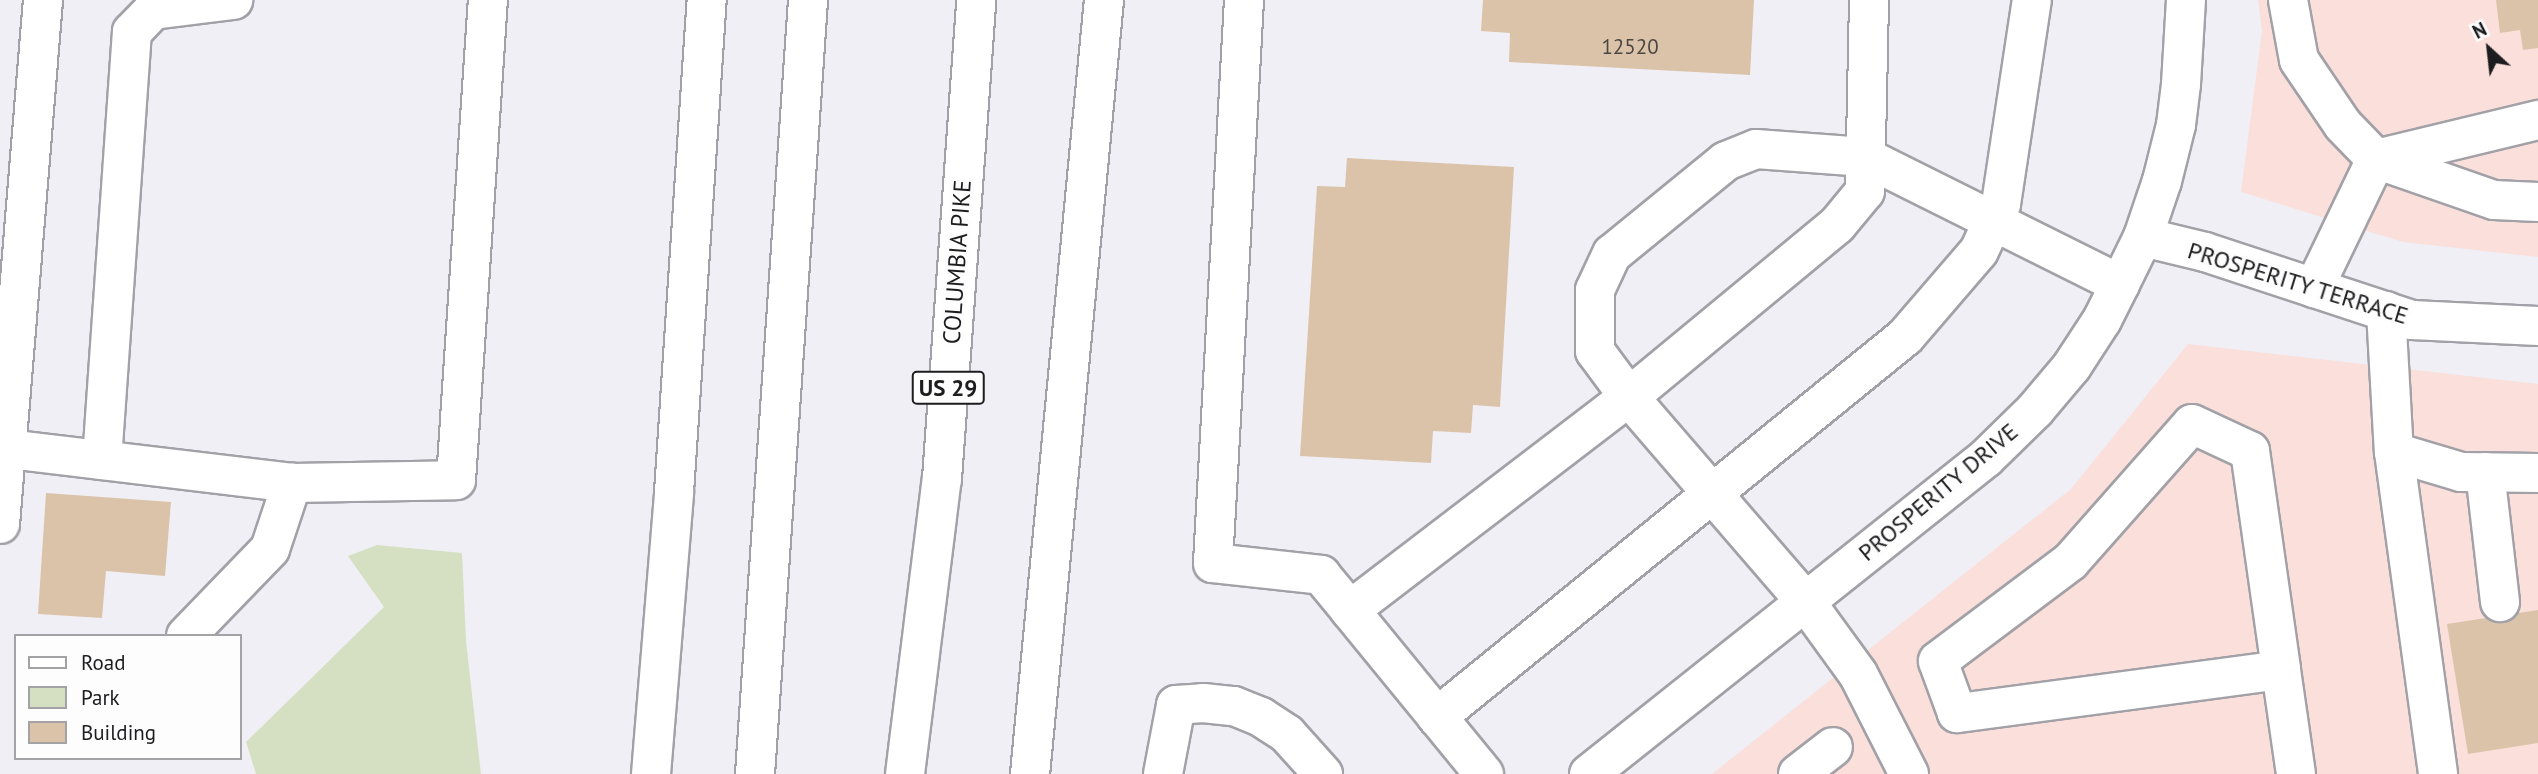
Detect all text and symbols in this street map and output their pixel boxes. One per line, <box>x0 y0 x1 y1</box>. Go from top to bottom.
north arrow <box>2454 14 2524 84</box>
text: N <box>2468 17 2490 44</box>
house number: 12520 <box>1601 34 1659 60</box>
street label: COLUMBIA PIKE <box>937 178 977 346</box>
street label: PROSPERITY TERRACE <box>2184 236 2412 330</box>
road number: US 29 <box>911 368 985 408</box>
street label: PROSPERITY DRIVE <box>1852 417 2024 567</box>
legend <box>14 634 242 760</box>
text: Road <box>81 649 125 676</box>
text: Park <box>81 684 120 711</box>
text: Building <box>81 719 156 746</box>

